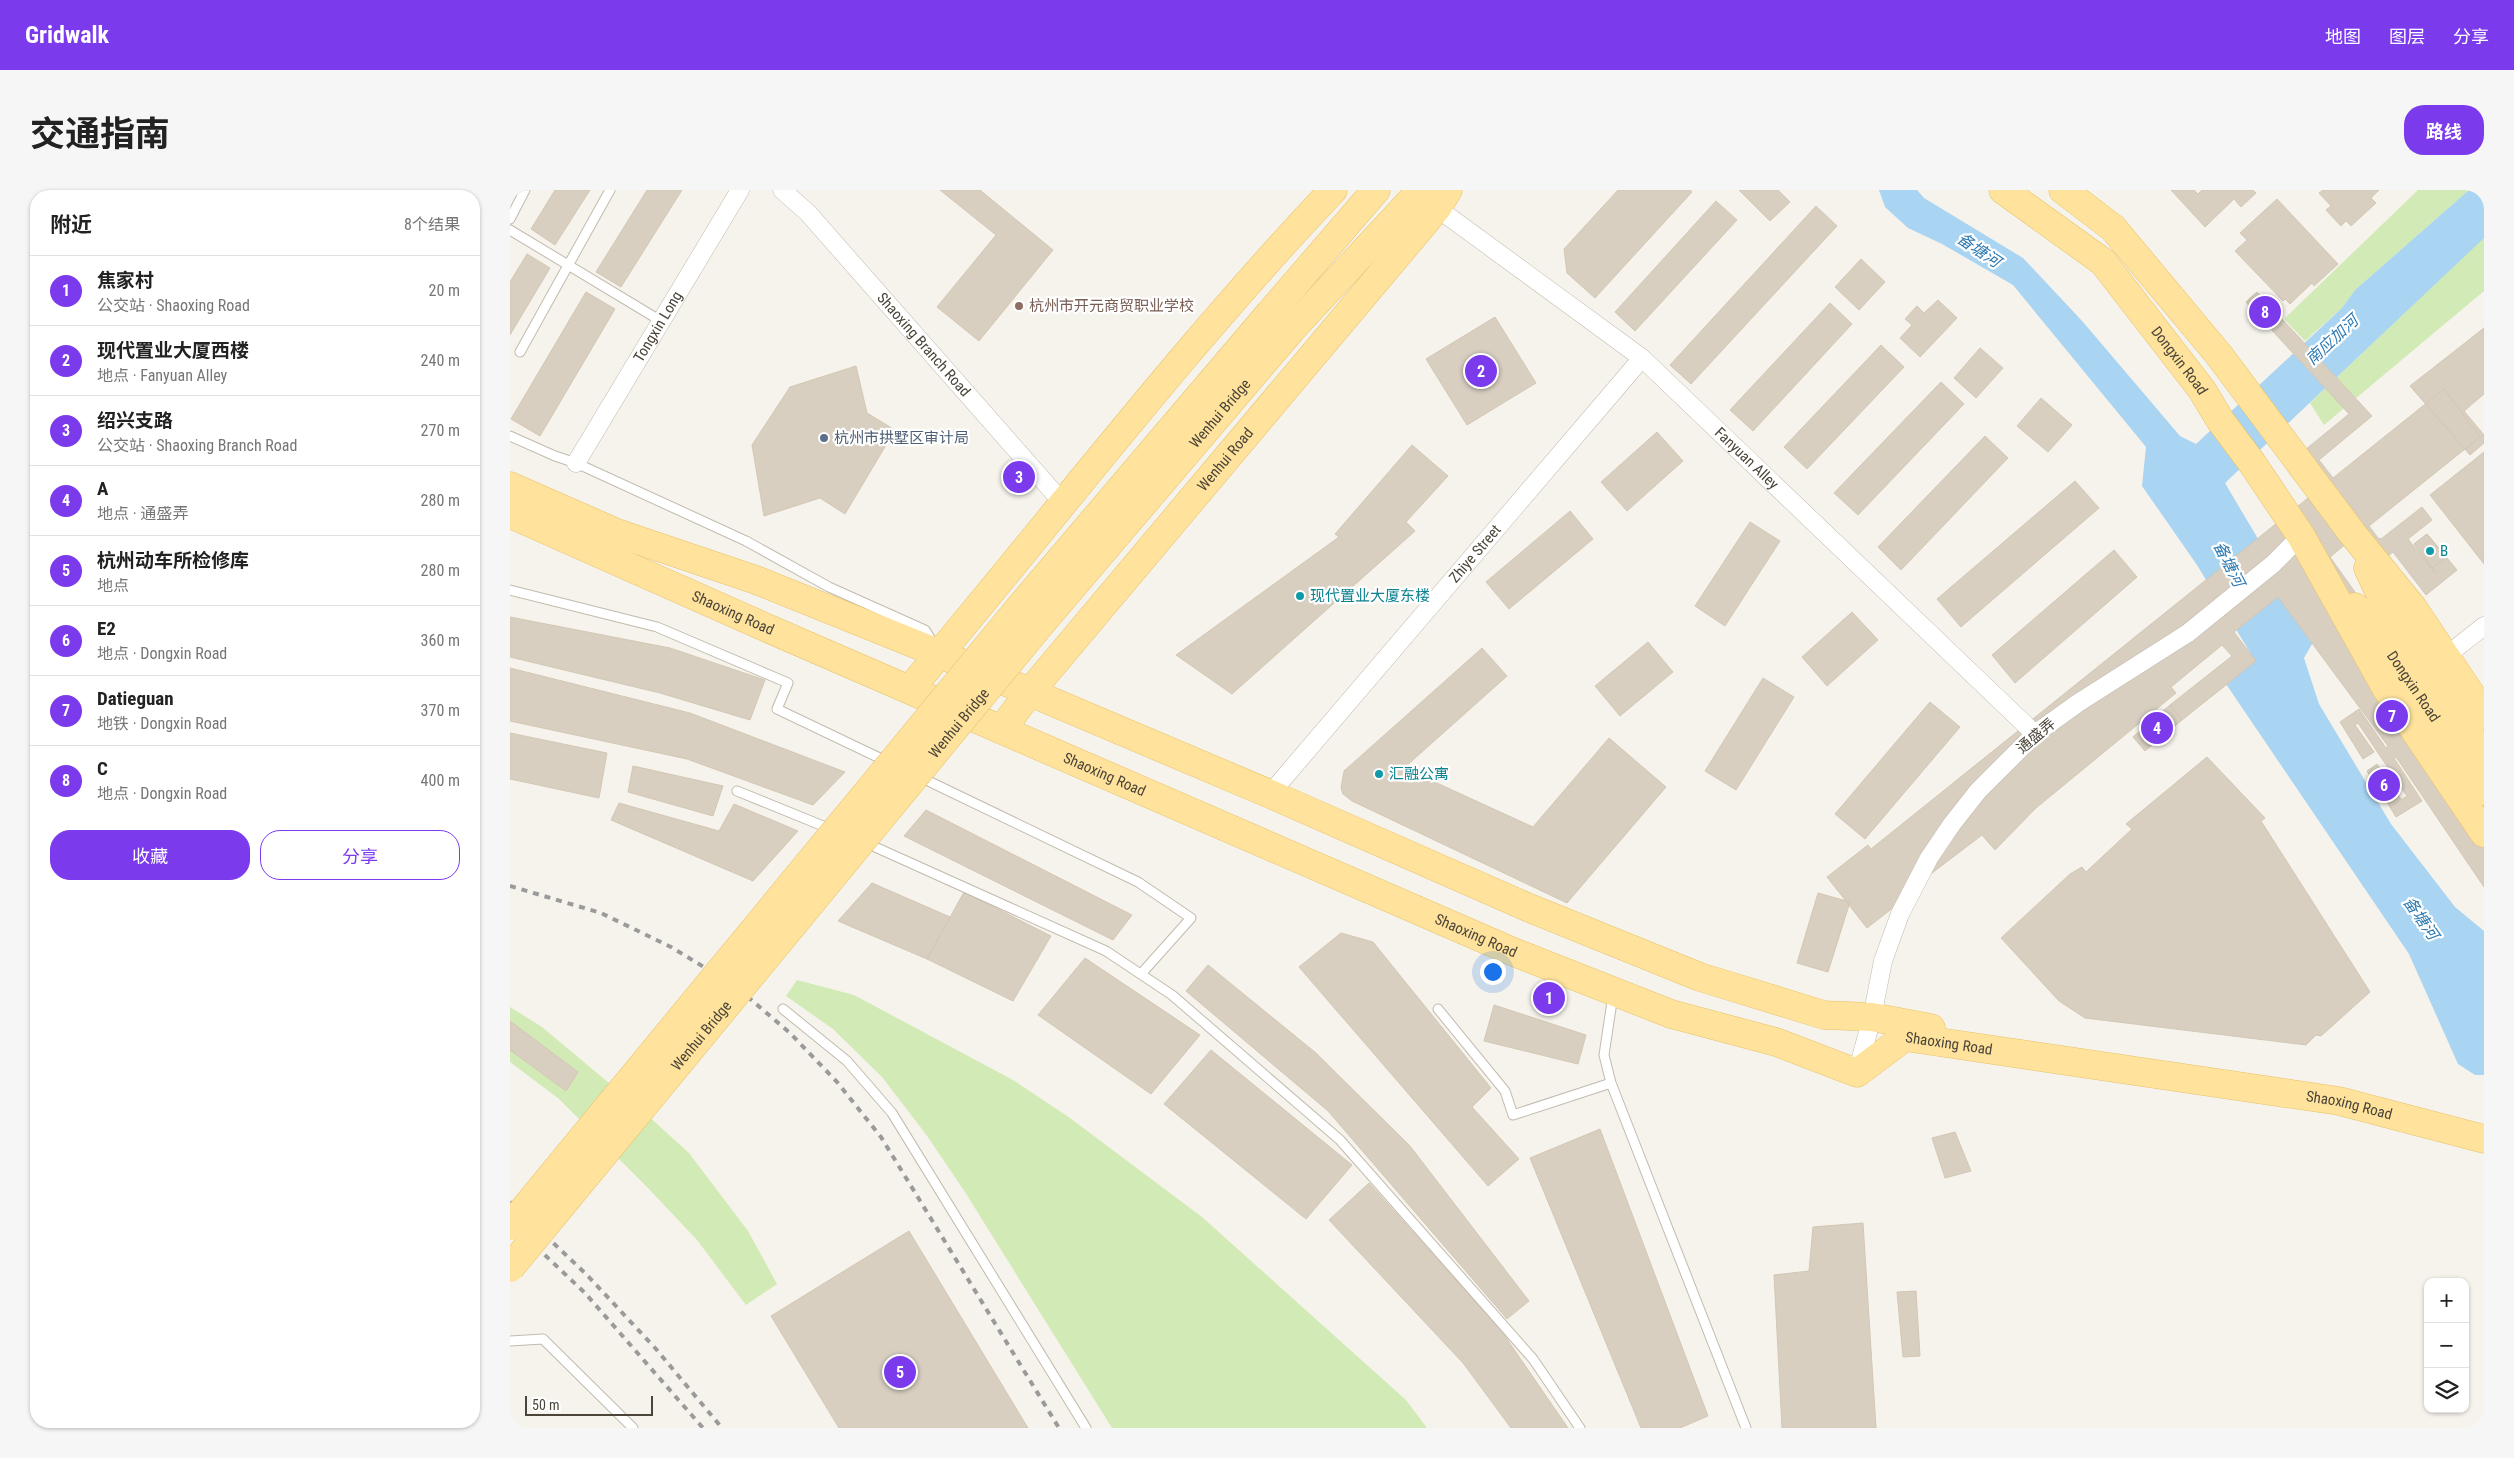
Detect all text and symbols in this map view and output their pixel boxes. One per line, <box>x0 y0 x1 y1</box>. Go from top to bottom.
text: Gridwalk <box>25 21 109 49</box>
text: 地图 <box>2325 26 2361 47</box>
text: 图层 <box>2389 26 2425 47</box>
text: 分享 <box>2453 26 2489 47</box>
button: 路线 <box>2404 105 2484 155</box>
text: 交通指南 <box>30 114 170 155</box>
text: 附近 <box>50 213 92 237</box>
text: 8个结果 <box>404 215 460 234</box>
water label: 备塘河 <box>1954 229 2007 273</box>
text: 焦家村 <box>97 269 154 292</box>
text: 1 <box>62 281 70 300</box>
text: 20 m <box>428 281 460 300</box>
street label: Tongxin Long <box>630 288 686 365</box>
street label: Shaoxing Branch Road <box>873 289 974 400</box>
pin: 8 <box>2249 293 2281 331</box>
text: 公交站 · Shaoxing Road <box>97 296 250 315</box>
place label: 杭州市开元商贸职业学校 <box>1029 297 1194 315</box>
marker: 杭州市开元商贸职业学校 <box>1013 300 1025 312</box>
water label: 南应加河 <box>2302 309 2364 369</box>
street label: Dongxin Road <box>2147 323 2212 398</box>
text: 现代置业大厦西楼 <box>97 339 249 362</box>
text: 2 <box>62 351 70 370</box>
text: 240 m <box>421 351 460 370</box>
pin: 2 <box>1465 352 1497 390</box>
text: 地点 · Fanyuan Alley <box>97 366 227 385</box>
street label: Wenhui Bridge <box>1186 375 1254 452</box>
text: 绍兴支路 <box>97 409 173 432</box>
text: 3 <box>62 421 70 440</box>
text: 270 m <box>421 421 460 440</box>
street label: Wenhui Road <box>1194 424 1257 495</box>
street label: Fanyuan Alley <box>1711 424 1782 493</box>
place label: 杭州市拱墅区审计局 <box>834 429 969 447</box>
marker: 杭州市拱墅区审计局 <box>818 432 830 444</box>
text: 公交站 · Shaoxing Branch Road <box>97 436 297 455</box>
pin: 3 <box>1003 458 1035 496</box>
text: A <box>97 477 108 500</box>
text: 4 <box>62 491 70 510</box>
text: 280 m <box>421 491 460 510</box>
text: 地点 · 通盛弄 <box>97 504 188 523</box>
street label: Zhiye Street <box>1445 521 1505 586</box>
water label: 备塘河 <box>2210 538 2250 592</box>
place label: B <box>2440 542 2448 560</box>
marker: B <box>2424 545 2436 557</box>
text: 杭州动车所检修库 <box>97 549 249 572</box>
text: 5 <box>62 561 70 580</box>
text: 280 m <box>421 561 460 580</box>
text: 地点 <box>97 576 129 595</box>
street label: Shaoxing Road <box>689 587 777 639</box>
place label: 现代置业大厦东楼 <box>1310 587 1430 605</box>
marker: 现代置业大厦东楼 <box>1294 590 1306 602</box>
text: E2 <box>97 617 116 640</box>
text: 6 <box>62 631 70 650</box>
text: 360 m <box>421 631 460 650</box>
text: 地点 · Dongxin Road <box>97 644 227 663</box>
street label: Dongxin Road <box>2383 648 2444 725</box>
street label: Wenhui Bridge <box>925 685 993 762</box>
text: Datieguan <box>97 687 174 710</box>
pin: 7 <box>2376 697 2408 735</box>
text: 7 <box>62 701 70 720</box>
text: 370 m <box>421 701 460 720</box>
pin: 4 <box>2141 709 2173 747</box>
text: 地铁 · Dongxin Road <box>97 714 227 733</box>
street label: 通盛弄 <box>2013 715 2059 757</box>
street label: Shaoxing Road <box>1061 749 1148 800</box>
text: C <box>97 757 108 780</box>
place label: 汇融公寓 <box>1389 765 1449 783</box>
pin: 6 <box>2368 766 2400 804</box>
marker: 汇融公寓 <box>1373 768 1385 780</box>
text: 8 <box>62 771 70 790</box>
text: 400 m <box>421 771 460 790</box>
text: 地点 · Dongxin Road <box>97 784 227 803</box>
button: 收藏 <box>50 830 250 880</box>
button: 分享 <box>260 830 460 880</box>
water label: 备塘河 <box>2399 893 2444 946</box>
street label: Shaoxing Road <box>1432 910 1520 961</box>
your location <box>1480 959 1506 985</box>
pin: 1 <box>1533 979 1565 1017</box>
street label: Wenhui Bridge <box>667 997 735 1074</box>
street label: Shaoxing Road <box>1904 1028 1994 1059</box>
street label: Shaoxing Road <box>2305 1087 2394 1124</box>
map controls <box>2424 1278 2469 1413</box>
button: + <box>2424 1278 2469 1323</box>
button: − <box>2424 1323 2469 1368</box>
pin: 5 <box>884 1353 916 1391</box>
button: layers <box>2424 1368 2469 1413</box>
scale bar <box>525 1393 652 1416</box>
text: 50 m <box>532 1397 560 1413</box>

